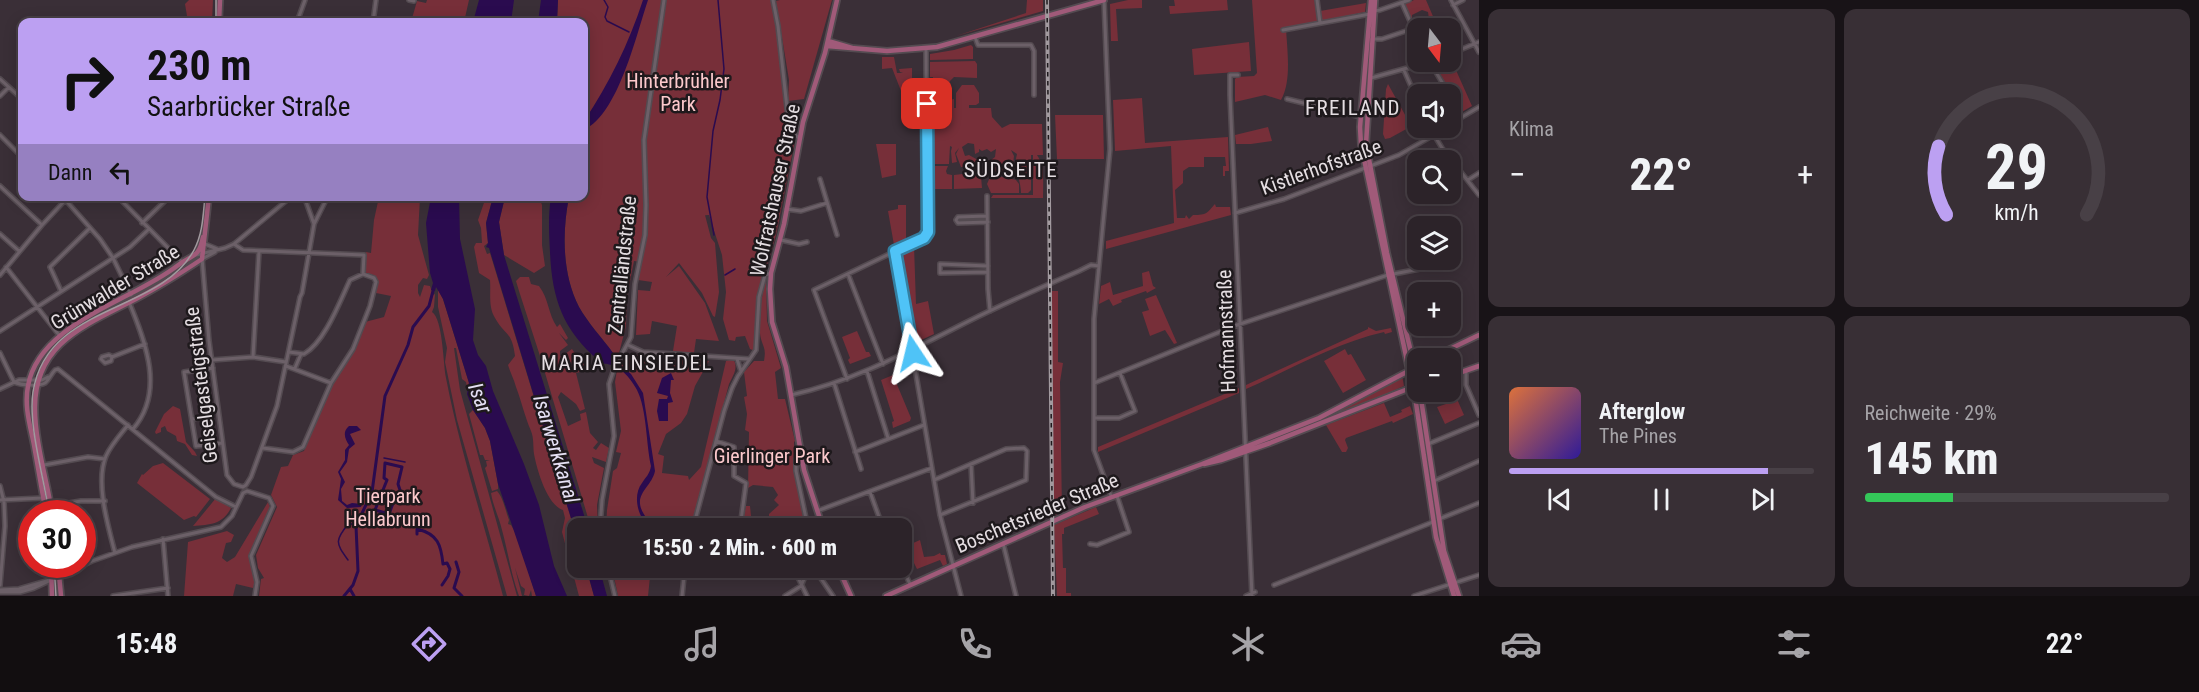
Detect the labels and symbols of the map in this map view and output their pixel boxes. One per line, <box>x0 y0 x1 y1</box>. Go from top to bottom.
north arrow <box>1407 18 1461 72</box>
park label: Hinterbrühler Park <box>626 69 730 116</box>
pin <box>901 78 952 129</box>
district label: FREILAND <box>1305 96 1401 120</box>
street label: Wolfratshauser Straße <box>745 102 805 278</box>
street label: Kistlerhofstraße <box>1257 134 1385 200</box>
district label: SÜDSEITE <box>964 158 1058 182</box>
street label: Zentralländstraße <box>603 195 641 335</box>
street label: Grünwalder Straße <box>46 239 184 335</box>
street label: Hofmannstraße <box>1212 269 1240 393</box>
street label: Geiselgasteigstraße <box>180 305 222 465</box>
position arrow <box>881 321 945 385</box>
district label: MARIA EINSIEDEL <box>541 351 713 375</box>
water label: Isar <box>463 379 497 417</box>
water label: Isarwerkkanal <box>528 392 584 506</box>
park label: Gierlinger Park <box>714 444 830 468</box>
street label: Boschetsrieder Straße <box>952 468 1122 558</box>
park label: Tierpark Hellabrunn <box>345 484 431 531</box>
speed limit sign: 30 <box>18 500 96 578</box>

